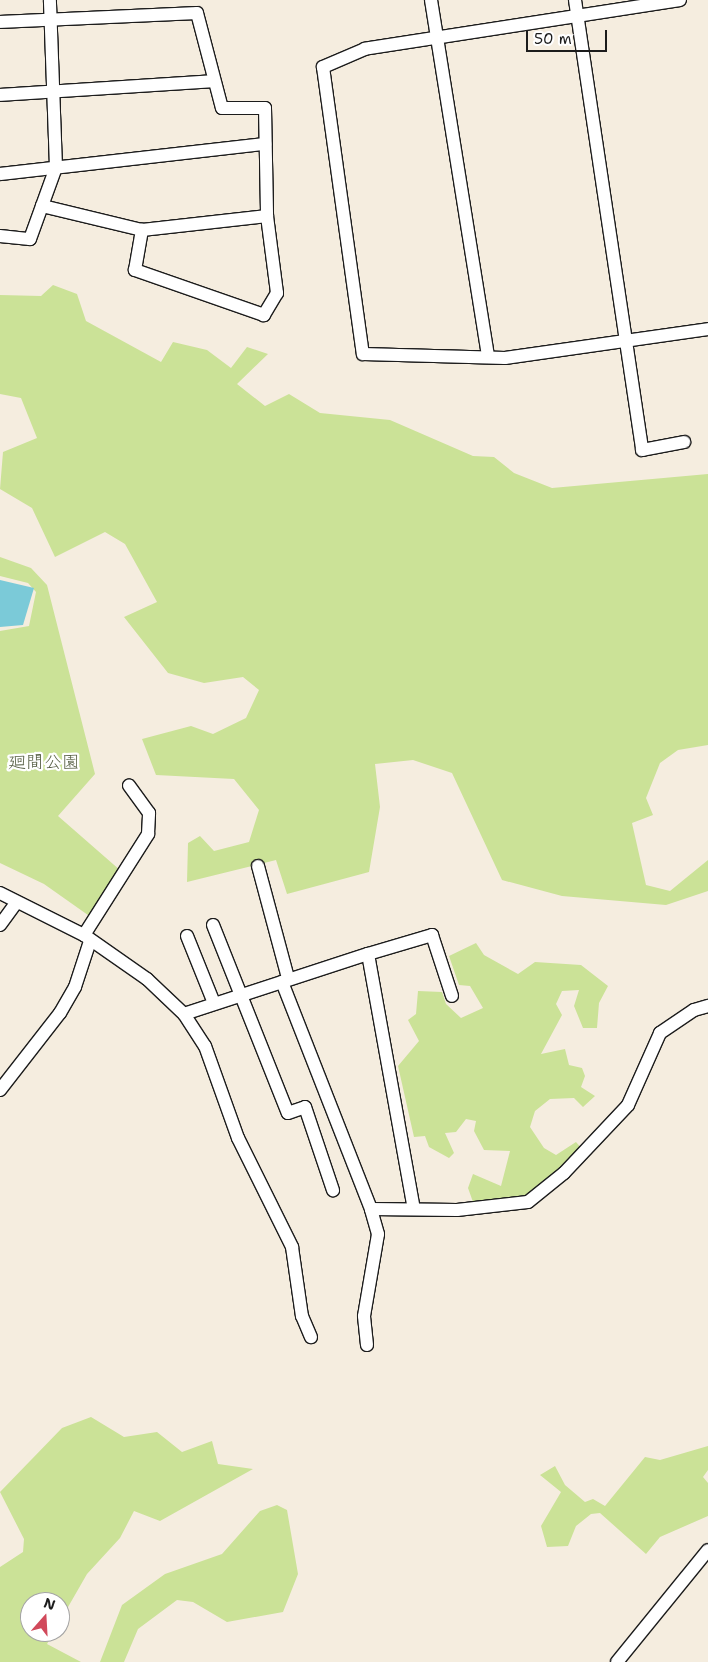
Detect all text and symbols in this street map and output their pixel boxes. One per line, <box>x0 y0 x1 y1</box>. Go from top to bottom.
scale bar <box>528 20 609 52</box>
text: 50 m <box>534 29 572 49</box>
park label: 廻間公園 <box>8 751 80 773</box>
north arrow <box>20 1592 70 1642</box>
text: N <box>41 1593 58 1614</box>

